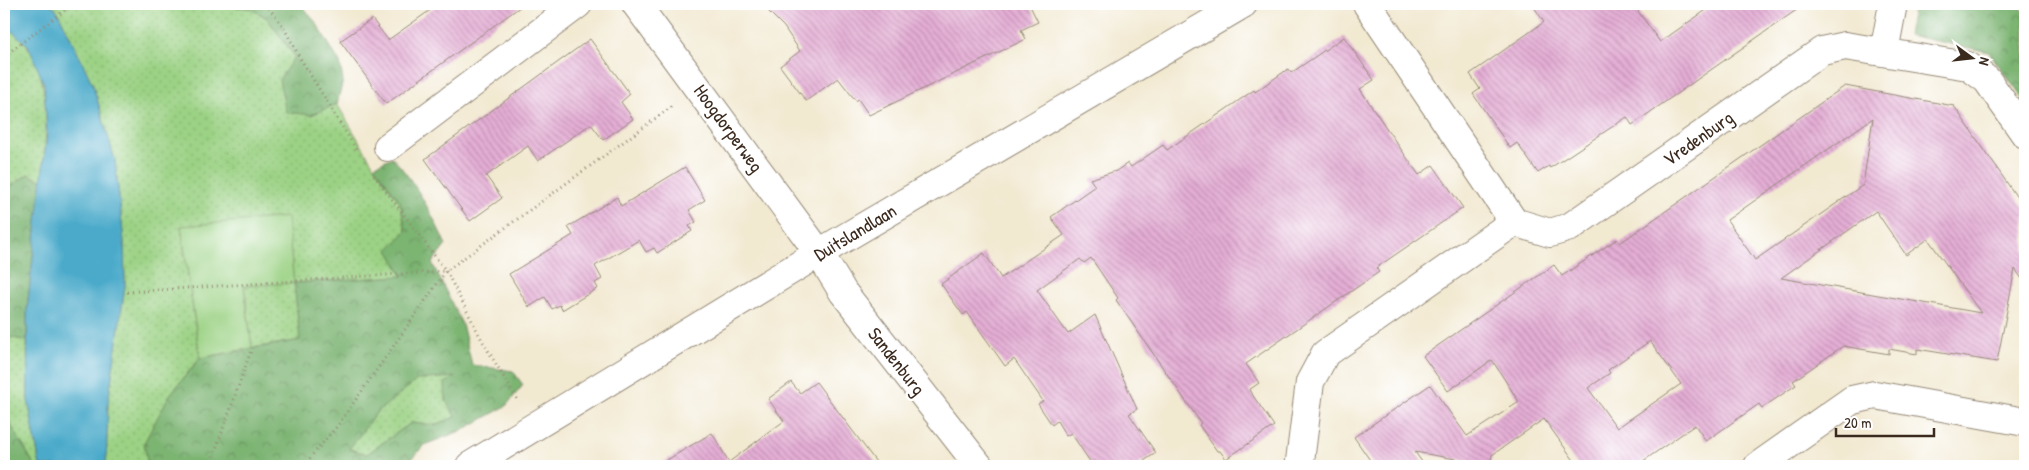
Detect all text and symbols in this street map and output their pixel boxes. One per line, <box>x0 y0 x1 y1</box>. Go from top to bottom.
north arrow <box>1946 32 1996 82</box>
text: N <box>1975 55 1995 68</box>
street label: Hoogdorperweg <box>688 79 770 177</box>
street label: Vredenburg <box>1658 104 1738 172</box>
street label: Duitslandlaan <box>809 197 901 267</box>
street label: Sandenburg <box>862 322 932 400</box>
scale bar <box>1836 405 1934 437</box>
text: 20 m <box>1844 412 1871 433</box>

